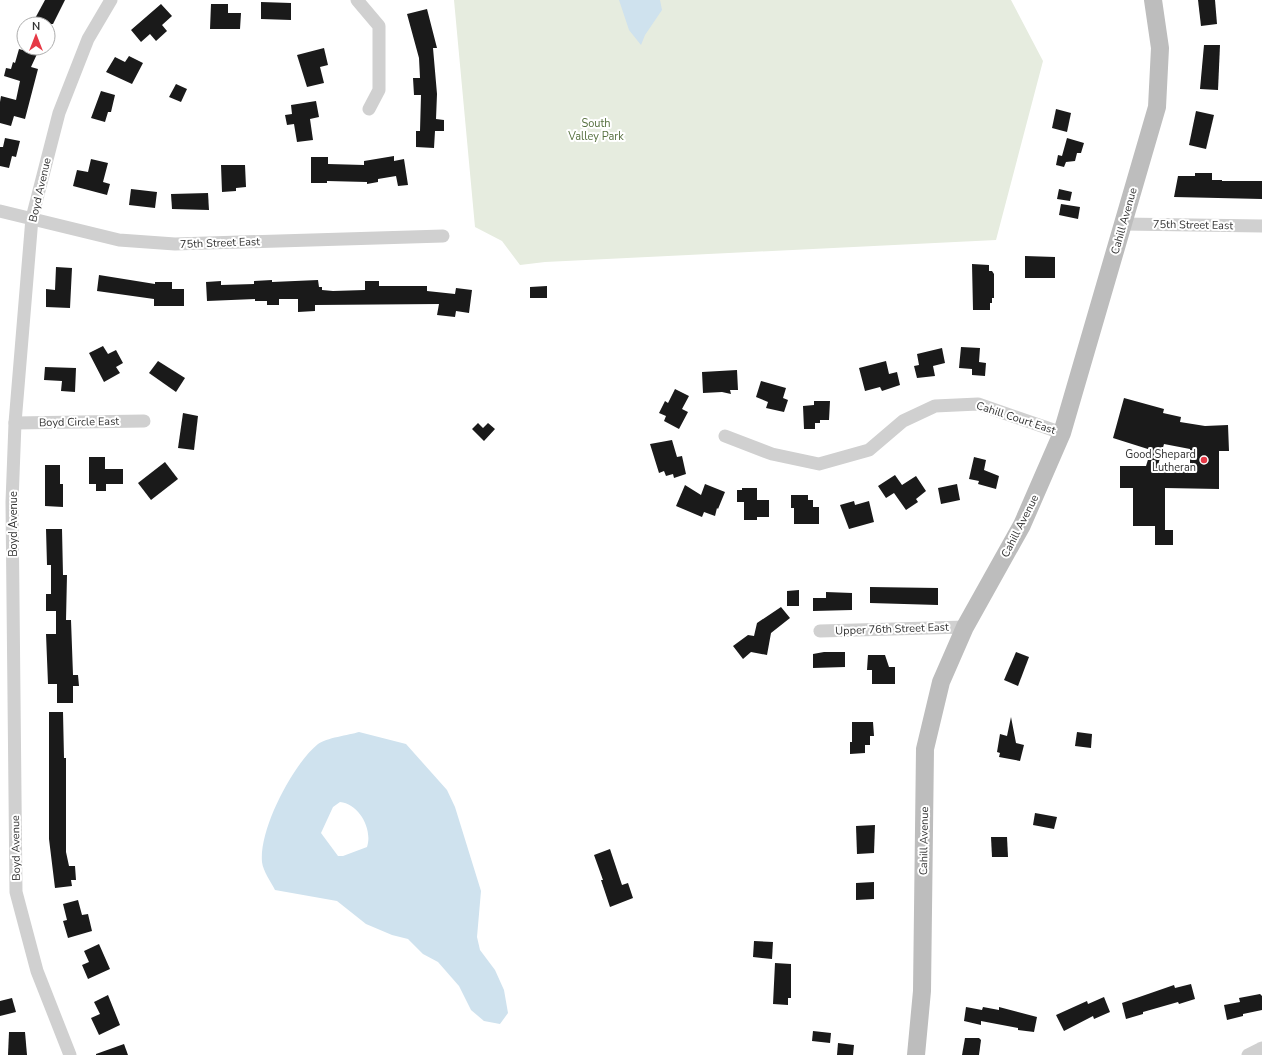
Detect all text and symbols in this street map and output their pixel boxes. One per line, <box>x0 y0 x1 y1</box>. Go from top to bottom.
north arrow <box>16 16 56 56</box>
text: N <box>32 19 40 34</box>
park label: South Valley Park <box>567 116 624 144</box>
street label: Boyd Avenue <box>25 156 55 224</box>
street label: Cahill Avenue <box>1107 186 1141 256</box>
street label: 75th Street East <box>1153 217 1233 233</box>
street label: 75th Street East <box>180 234 260 252</box>
street label: Cahill Court East <box>974 398 1058 438</box>
street label: Boyd Circle East <box>39 414 119 430</box>
place label: Good Shepard Lutheran <box>1125 447 1196 475</box>
marker: Good Shepard Lutheran <box>1199 455 1209 465</box>
street label: Boyd Avenue <box>6 491 21 557</box>
street label: Cahill Avenue <box>998 492 1042 560</box>
street label: Upper 76th Street East <box>835 620 949 638</box>
street label: Cahill Avenue <box>916 806 932 875</box>
street label: Boyd Avenue <box>8 815 24 881</box>

